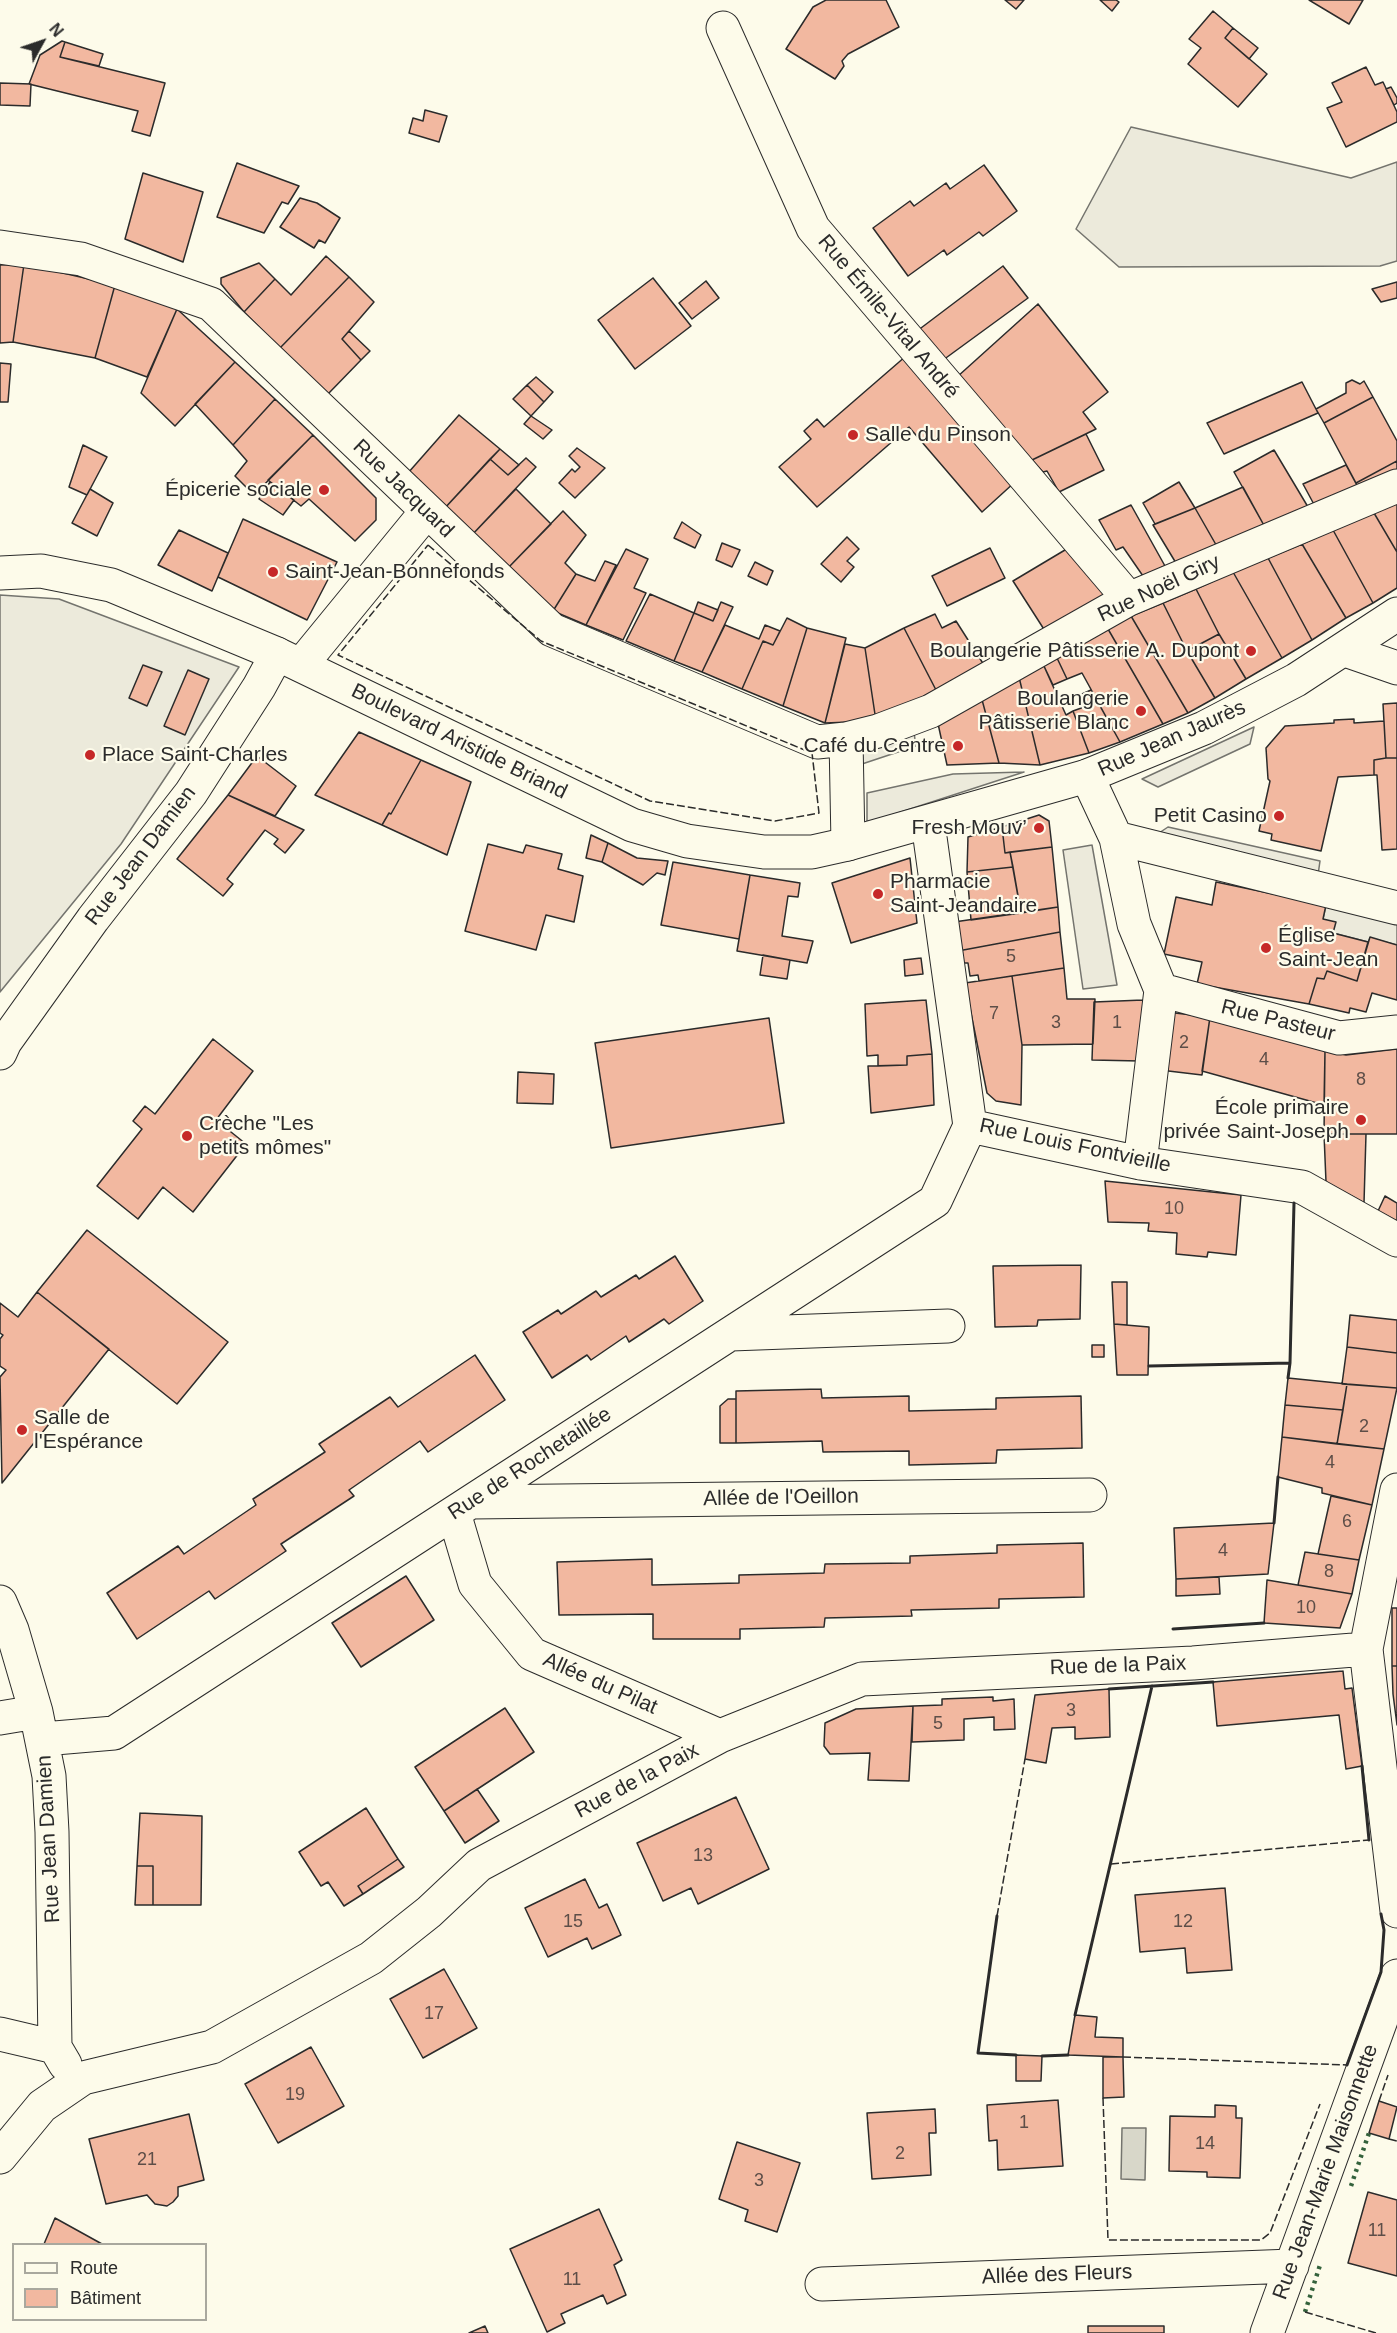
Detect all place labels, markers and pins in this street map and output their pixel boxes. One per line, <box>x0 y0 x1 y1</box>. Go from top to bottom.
place label: Salle du Pinson <box>865 422 1011 448</box>
marker: Salle du Pinson <box>846 428 860 442</box>
place label: Épicerie sociale <box>165 477 312 503</box>
marker: Épicerie sociale <box>317 483 331 497</box>
place label: Saint-Jean-Bonnefonds <box>285 559 504 585</box>
marker: Saint-Jean-Bonnefonds <box>266 565 280 579</box>
place label: Boulangerie Pâtisserie A. Dupont <box>930 638 1239 664</box>
marker: Boulangerie Pâtisserie A. Dupont <box>1244 644 1258 658</box>
place label: Boulangerie Pâtisserie Blanc <box>978 686 1129 736</box>
marker: Boulangerie Pâtisserie Blanc <box>1134 704 1148 718</box>
place label: Café du Centre <box>804 733 946 759</box>
marker: Café du Centre <box>951 739 965 753</box>
place label: Place Saint-Charles <box>102 742 288 768</box>
marker: Place Saint-Charles <box>83 748 97 762</box>
place label: Petit Casino <box>1154 803 1267 829</box>
marker: Petit Casino <box>1272 809 1286 823</box>
place label: Fresh Mouv’ <box>911 815 1027 841</box>
marker: Fresh Mouv’ <box>1032 821 1046 835</box>
place label: Pharmacie Saint-Jeandaire <box>890 869 1037 919</box>
marker: Pharmacie Saint-Jeandaire <box>871 887 885 901</box>
place label: Église Saint-Jean <box>1278 923 1378 973</box>
marker: Église Saint-Jean <box>1259 941 1273 955</box>
place label: École primaire privée Saint-Joseph <box>1163 1095 1349 1145</box>
place label: Crèche "Les petits mômes" <box>199 1111 331 1161</box>
marker: École primaire privée Saint-Joseph <box>1354 1113 1368 1127</box>
marker: Crèche "Les petits mômes" <box>180 1129 194 1143</box>
place label: Salle de l'Espérance <box>34 1405 143 1455</box>
marker: Salle de l'Espérance <box>15 1423 29 1437</box>

